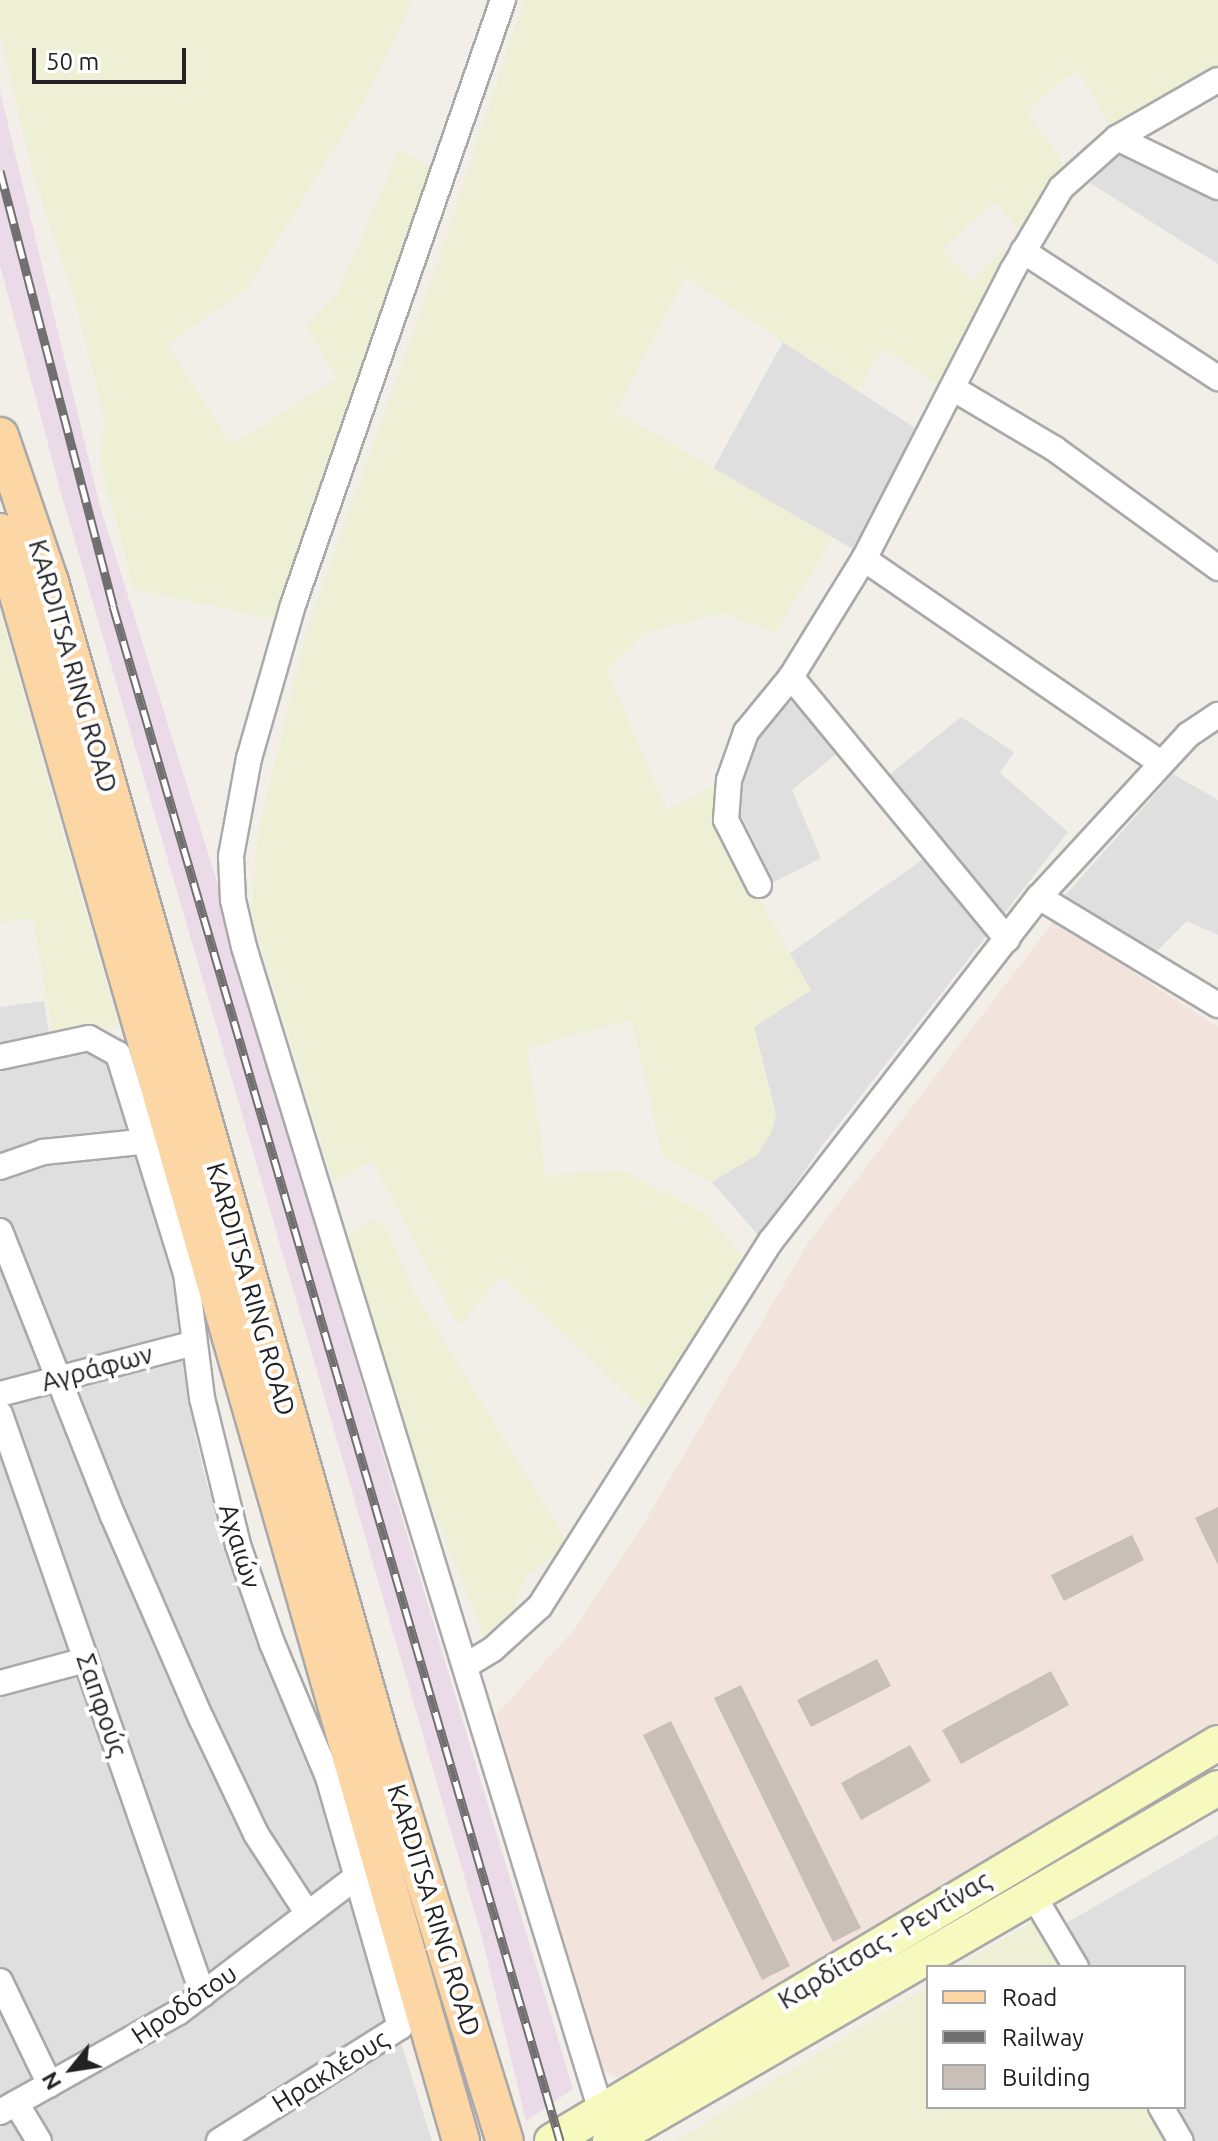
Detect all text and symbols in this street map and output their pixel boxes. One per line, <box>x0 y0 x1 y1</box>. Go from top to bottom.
scale bar <box>36 32 190 82</box>
text: 50 m <box>46 48 99 75</box>
street label: KARDITSA RING ROAD <box>22 536 124 796</box>
street label: KARDITSA RING ROAD <box>200 1159 302 1419</box>
street label: Αγράφων <box>38 1338 156 1398</box>
street label: Αχαιών <box>212 1500 268 1592</box>
street label: Σαπφούς <box>70 1650 134 1760</box>
street label: KARDITSA RING ROAD <box>381 1780 487 2040</box>
street label: Καρδίτσας - Ρεντίνας <box>772 1864 996 2016</box>
street label: Ηροδότου <box>125 1957 243 2051</box>
legend <box>926 1965 1186 2109</box>
text: Road <box>1002 1984 1057 2011</box>
street label: Ηρακλέους <box>266 2023 394 2119</box>
text: Railway <box>1002 2024 1084 2051</box>
north arrow <box>32 2029 112 2109</box>
text: Building <box>1002 2064 1090 2091</box>
text: N <box>36 2068 66 2095</box>

